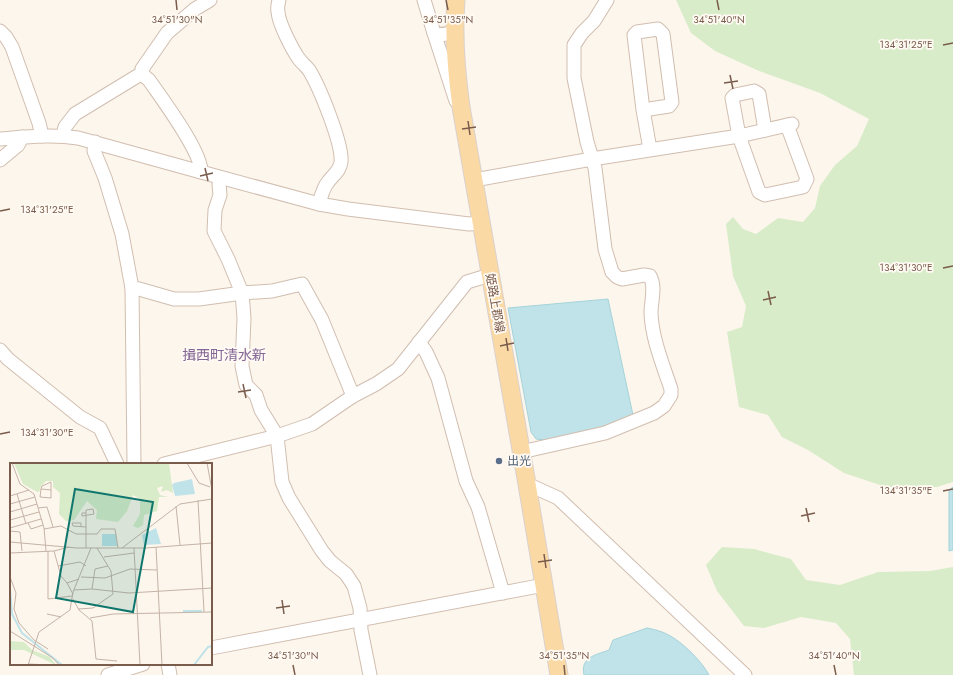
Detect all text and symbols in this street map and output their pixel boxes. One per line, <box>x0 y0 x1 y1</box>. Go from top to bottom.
text: 34°51'30"N <box>152 12 202 27</box>
text: 34°51'35"N <box>423 12 473 27</box>
text: 34°51'40"N <box>693 12 745 27</box>
text: 134°31'25"E <box>880 37 932 52</box>
text: 134°31'25"E <box>21 202 73 217</box>
text: 134°31'30"E <box>880 260 933 275</box>
street label: 姫路上郡線 <box>481 272 509 334</box>
district label: 揖西町清水新 <box>182 345 266 365</box>
text: 134°31'30"E <box>21 425 74 440</box>
place label: 出光 <box>507 452 531 470</box>
marker: 出光 <box>494 456 504 466</box>
inset map <box>10 463 212 665</box>
text: 134°31'35"E <box>880 483 932 498</box>
text: 34°51'30"N <box>268 648 318 663</box>
text: 34°51'35"N <box>539 648 589 663</box>
text: 34°51'40"N <box>808 648 860 663</box>

